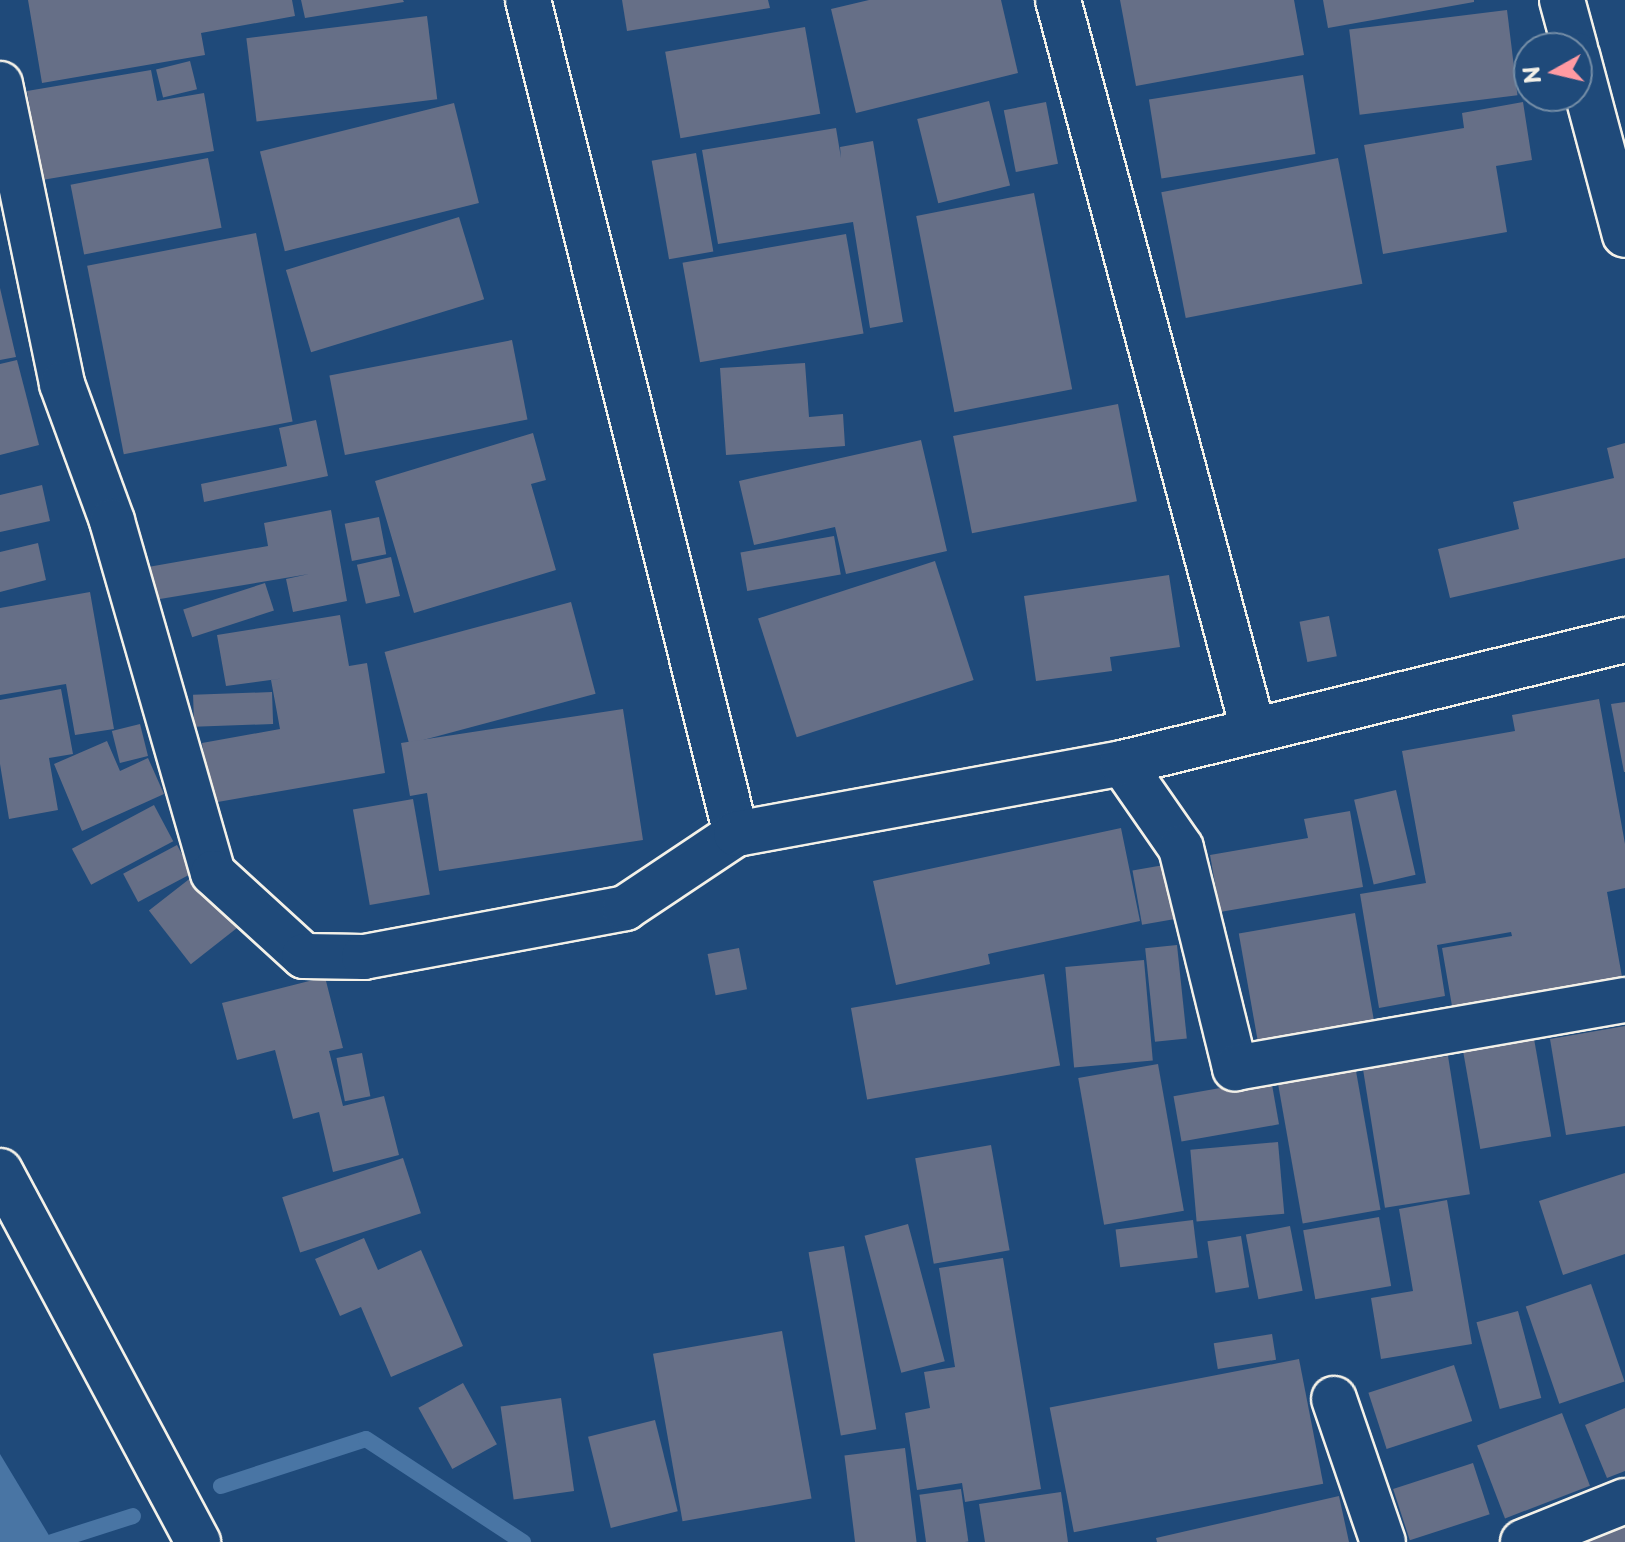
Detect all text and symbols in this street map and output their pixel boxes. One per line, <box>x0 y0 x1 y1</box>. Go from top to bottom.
north arrow <box>1513 32 1593 112</box>
text: N <box>1513 64 1548 86</box>

